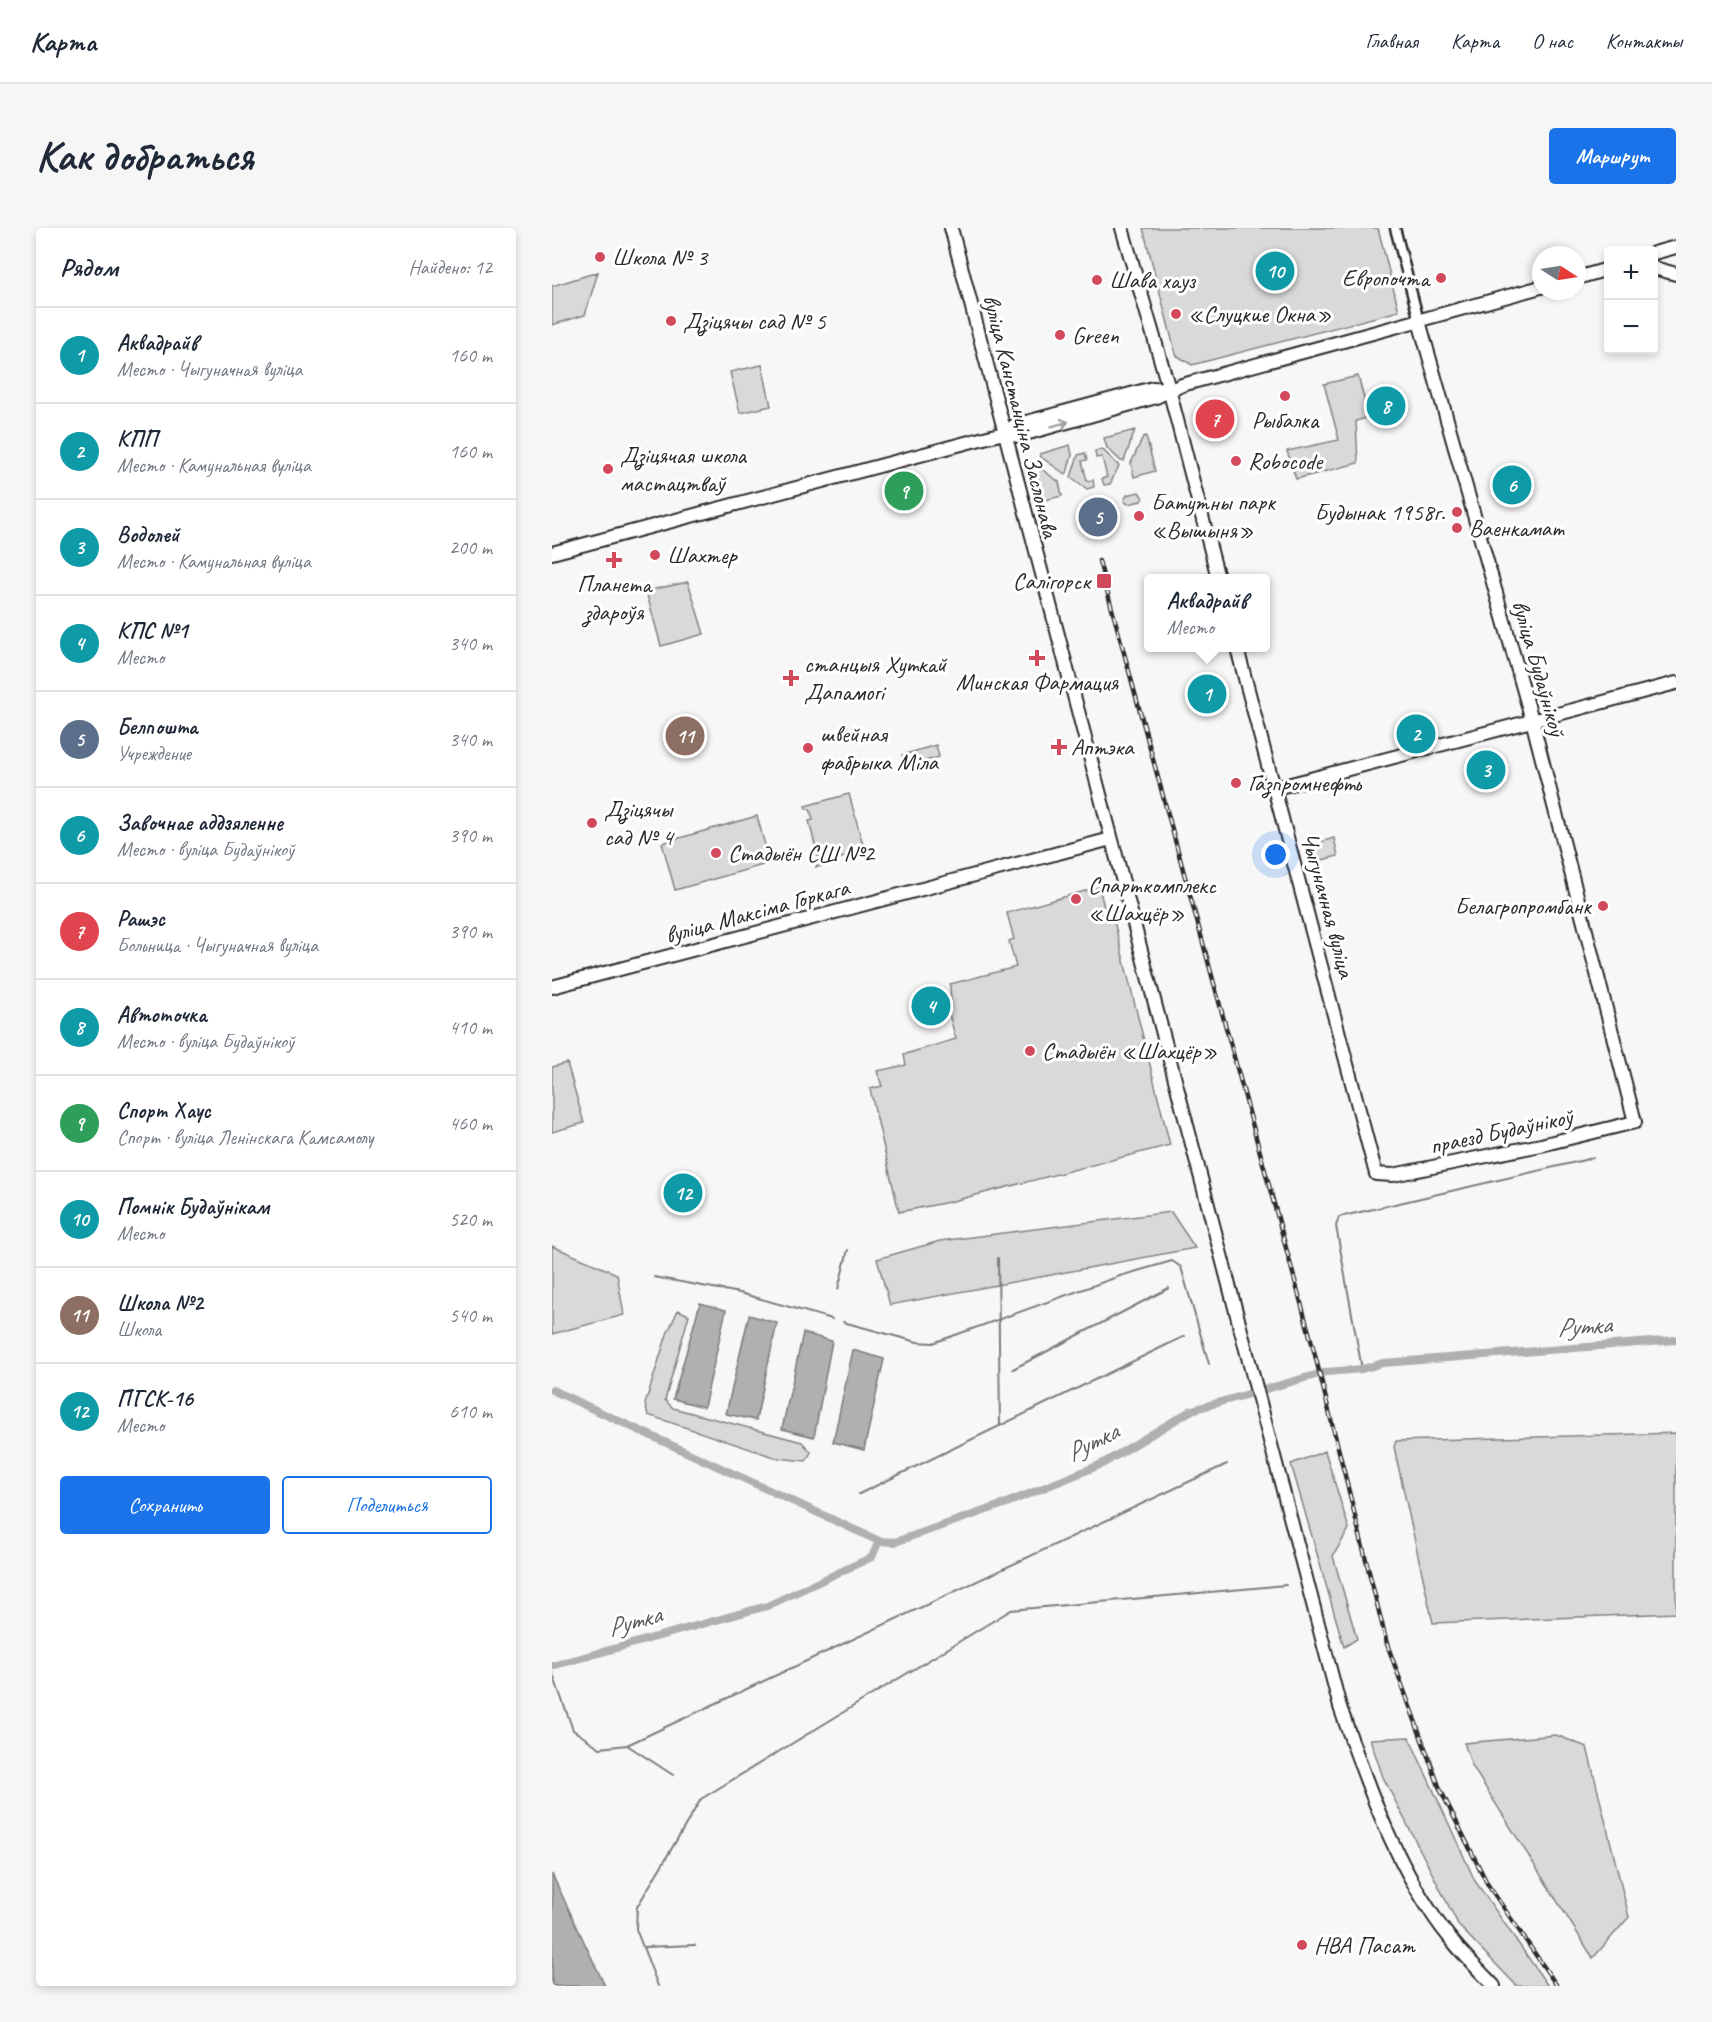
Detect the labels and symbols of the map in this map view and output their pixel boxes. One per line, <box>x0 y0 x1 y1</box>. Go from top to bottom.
place label: Школа № 3 <box>612 242 709 272</box>
north arrow <box>1532 246 1586 300</box>
pin: 10 <box>1256 248 1294 294</box>
marker: Школа № 3 <box>593 250 607 264</box>
place label: Европочта <box>1342 263 1431 293</box>
place label: Шава хауз <box>1109 265 1197 295</box>
marker: Европочта <box>1434 271 1448 285</box>
marker: Шава хауз <box>1090 273 1104 287</box>
street label: вуліца Канстанціна Заслонава <box>976 291 1066 542</box>
place label: «Слуцкие Окна» <box>1188 299 1332 329</box>
place label: Дзіцячы сад № 5 <box>683 306 827 337</box>
marker: «Слуцкие Окна» <box>1169 307 1183 321</box>
marker: Дзіцячы сад № 5 <box>664 314 678 328</box>
place label: Green <box>1072 320 1119 350</box>
marker: Green <box>1053 328 1067 342</box>
pin: 8 <box>1366 384 1406 429</box>
marker: Рыбалка <box>1278 389 1292 403</box>
pin: 7 <box>1196 396 1234 441</box>
place label: Рыбалка <box>1252 405 1320 435</box>
one-way arrow <box>1051 417 1070 429</box>
place label: Дзіцячая школа мастацтваў <box>620 440 747 498</box>
place label: Robocode <box>1248 446 1324 476</box>
marker: Robocode <box>1229 454 1243 468</box>
marker: Дзіцячая школа мастацтваў <box>601 462 615 476</box>
pin: 6 <box>1492 462 1532 508</box>
pin: 9 <box>884 468 924 514</box>
place label: Батутны парк «Вышыня» <box>1151 487 1277 545</box>
pin: 5 <box>1078 494 1118 540</box>
place label: Будынак 1958г. <box>1315 497 1445 527</box>
marker: Будынак 1958г. <box>1450 505 1464 519</box>
marker: Батутны парк «Вышыня» <box>1132 509 1146 523</box>
place label: Ваенкамат <box>1469 513 1565 543</box>
marker: Ваенкамат <box>1450 521 1464 535</box>
place label: Шахтер <box>667 540 739 570</box>
marker: Шахтер <box>648 548 662 562</box>
marker: Планета здароўя <box>607 553 621 567</box>
place label: Салігорск <box>1013 566 1092 596</box>
place label: Планета здароўя <box>577 569 653 628</box>
marker: Салігорск <box>1095 572 1113 590</box>
street label: вуліца Будаўнікоў <box>1505 597 1573 742</box>
place label: станцыя Хуткай Дапамогі <box>804 649 948 707</box>
marker: Минская Фармация <box>1030 651 1044 665</box>
place label: Минская Фармация <box>956 667 1119 697</box>
marker: станцыя Хуткай Дапамогі <box>782 669 800 687</box>
pin: 1 <box>1188 672 1226 716</box>
pin: 2 <box>1396 712 1436 756</box>
pin: 11 <box>666 714 704 758</box>
place label: швейная фабрыка Міла <box>820 719 939 777</box>
place label: Аптэка <box>1071 732 1135 762</box>
marker: Аптэка <box>1052 740 1066 754</box>
marker: швейная фабрыка Міла <box>801 741 815 755</box>
pin: 3 <box>1466 748 1506 792</box>
place label: Газпромнефть <box>1248 768 1362 799</box>
marker: Газпромнефть <box>1229 776 1243 790</box>
place label: Дзіцячы сад № 4 <box>604 794 675 852</box>
marker: Дзіцячы сад № 4 <box>585 816 599 830</box>
street label: Чыгуначная вуліца <box>1294 829 1362 982</box>
place label: Стадыён СШ №2 <box>728 838 876 868</box>
your location <box>1261 840 1290 869</box>
marker: Стадыён СШ №2 <box>709 846 723 860</box>
place label: Спарткомплекс «Шахцёр» <box>1088 870 1217 928</box>
street label: вуліца Максіма Горкага <box>662 872 854 950</box>
place label: Белагропромбанк <box>1455 891 1593 921</box>
marker: Спарткомплекс «Шахцёр» <box>1069 892 1083 906</box>
marker: Белагропромбанк <box>1596 899 1610 913</box>
pin: 4 <box>912 984 950 1028</box>
place label: Стадыён «Шахцёр» <box>1042 1036 1217 1066</box>
marker: Стадыён «Шахцёр» <box>1023 1044 1037 1058</box>
street label: праезд Будаўнікоў <box>1427 1101 1577 1161</box>
pin: 12 <box>664 1170 702 1216</box>
water label: Рутка <box>1556 1307 1615 1344</box>
water label: Рутка <box>1060 1414 1126 1469</box>
water label: Рутка <box>603 1597 667 1644</box>
place label: НВА Пасат <box>1314 1930 1416 1960</box>
marker: НВА Пасат <box>1295 1938 1309 1952</box>

